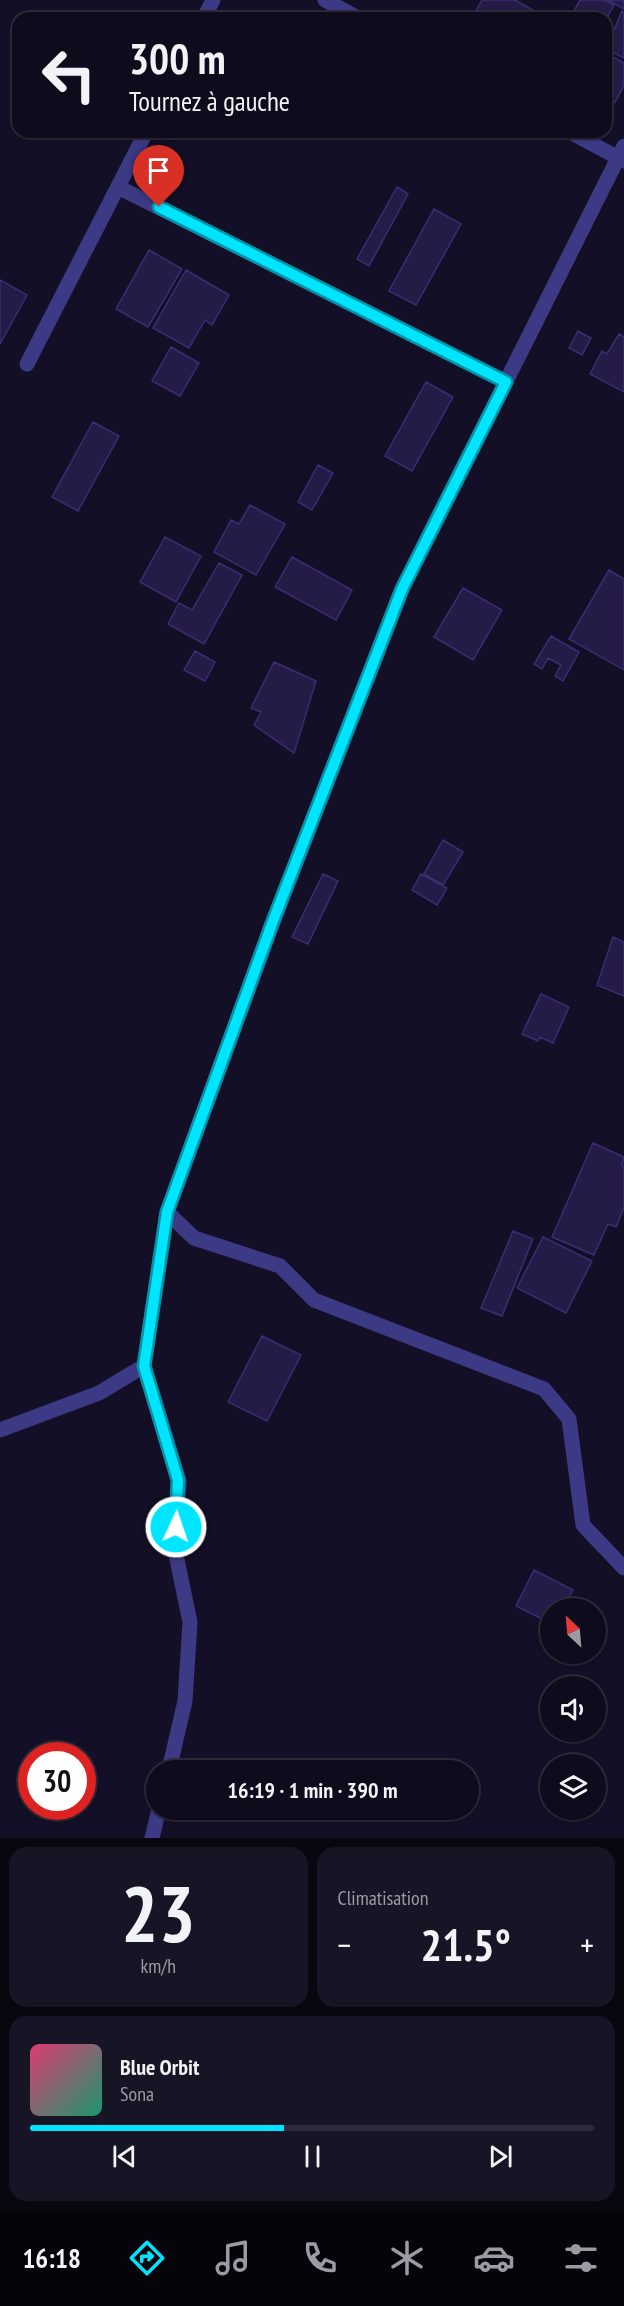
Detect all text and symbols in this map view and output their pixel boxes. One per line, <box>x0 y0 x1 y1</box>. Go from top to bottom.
text: 300 m <box>129 31 226 86</box>
icon: left <box>30 36 108 114</box>
text: Tournez à gauche <box>129 84 290 118</box>
pin <box>133 145 184 207</box>
icon: arrive <box>142 154 175 187</box>
position arrow <box>144 1495 208 1559</box>
north arrow <box>540 1598 606 1664</box>
map controls <box>540 1598 606 1820</box>
button: sound <box>540 1676 606 1742</box>
speed limit sign: 30 <box>18 1742 96 1820</box>
button: layers <box>540 1754 606 1820</box>
text: 16:19 · 1 min · 390 m <box>227 1776 398 1804</box>
text: 23 <box>121 1863 196 1964</box>
text: Climatisation <box>338 1885 429 1911</box>
text: 21.5° <box>421 1915 511 1973</box>
text: − <box>338 1923 351 1966</box>
text: + <box>580 1923 594 1966</box>
text: km/h <box>141 1953 176 1979</box>
text: Blue Orbit <box>120 2053 199 2081</box>
text: Sona <box>120 2081 154 2107</box>
icon: previous <box>108 2140 141 2173</box>
icon: pause <box>296 2140 329 2173</box>
icon: next <box>484 2140 517 2173</box>
icon: directions <box>126 2237 168 2279</box>
icon: music <box>212 2237 254 2279</box>
icon: phone <box>299 2237 341 2279</box>
icon: climate <box>386 2237 428 2279</box>
icon: car <box>473 2237 515 2279</box>
icon: filters <box>560 2237 602 2279</box>
text: 16:18 <box>22 2241 81 2275</box>

